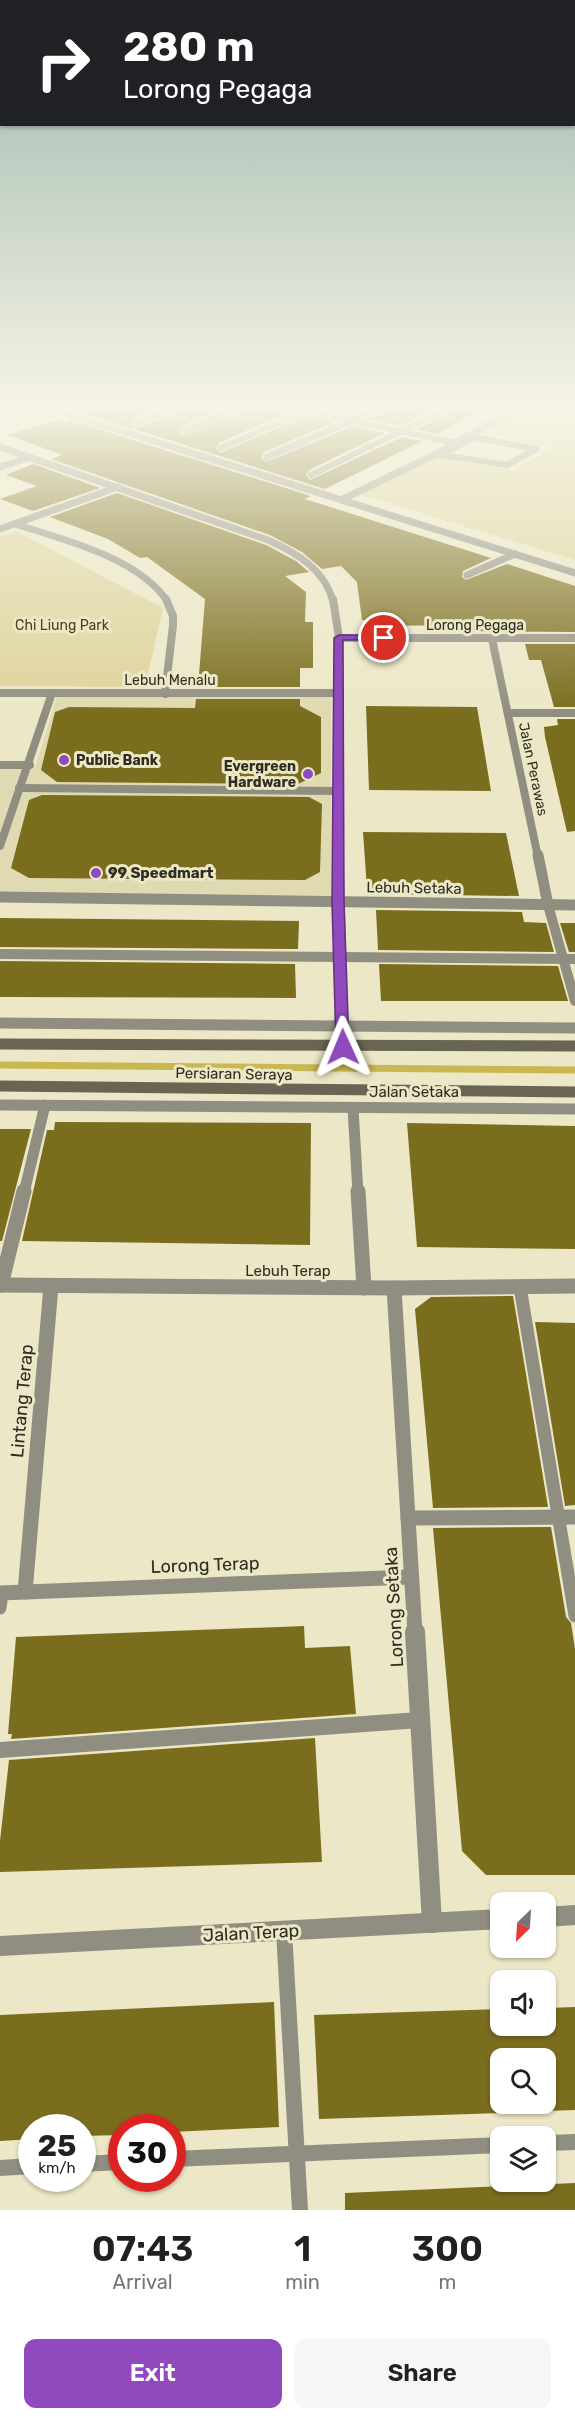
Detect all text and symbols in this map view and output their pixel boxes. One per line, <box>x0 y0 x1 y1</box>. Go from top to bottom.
text: 280 m <box>123 22 255 72</box>
icon: right <box>24 24 102 102</box>
text: Lorong Pegaga <box>123 73 312 105</box>
pin <box>358 612 409 663</box>
park label: Chi Liung Park <box>15 617 110 634</box>
street label: Lorong Pegaga <box>426 617 524 634</box>
icon: arrive <box>367 621 400 654</box>
street label: Lebuh Menalu <box>124 672 216 689</box>
street label: Jalan Perawas <box>515 721 551 817</box>
place label: Public Bank <box>76 752 159 769</box>
marker: Public Bank <box>57 753 71 767</box>
place label: Evergreen Hardware <box>224 758 296 791</box>
marker: Evergreen Hardware <box>301 767 315 781</box>
place label: 99 Speedmart <box>108 864 214 882</box>
marker: 99 Speedmart <box>89 866 103 880</box>
street label: Lebuh Setaka <box>366 878 462 898</box>
position arrow <box>311 1015 375 1079</box>
street label: Persiaran Seraya <box>175 1064 293 1084</box>
street label: Jalan Setaka <box>369 1083 459 1101</box>
street label: Lebuh Terap <box>245 1262 331 1280</box>
street label: Lintang Terap <box>6 1343 38 1459</box>
street label: Lorong Setaka <box>380 1546 408 1668</box>
street label: Lorong Terap <box>150 1552 260 1578</box>
north arrow <box>490 1892 556 1958</box>
map controls <box>490 1892 556 2192</box>
street label: Jalan Terap <box>202 1919 300 1947</box>
button: sound <box>490 1970 556 2036</box>
button: search <box>490 2048 556 2114</box>
speed limit sign: 30 <box>108 2114 186 2192</box>
button: layers <box>490 2126 556 2192</box>
text: 25 <box>38 2128 76 2164</box>
text: km/h <box>38 2159 76 2177</box>
text: 07:43 <box>92 2227 193 2270</box>
text: 1 <box>294 2227 311 2270</box>
text: 300 <box>412 2227 483 2270</box>
text: Arrival <box>113 2270 173 2294</box>
text: min <box>285 2270 320 2294</box>
text: m <box>439 2270 456 2294</box>
button: Exit <box>24 2339 282 2408</box>
button: Share <box>294 2339 551 2408</box>

